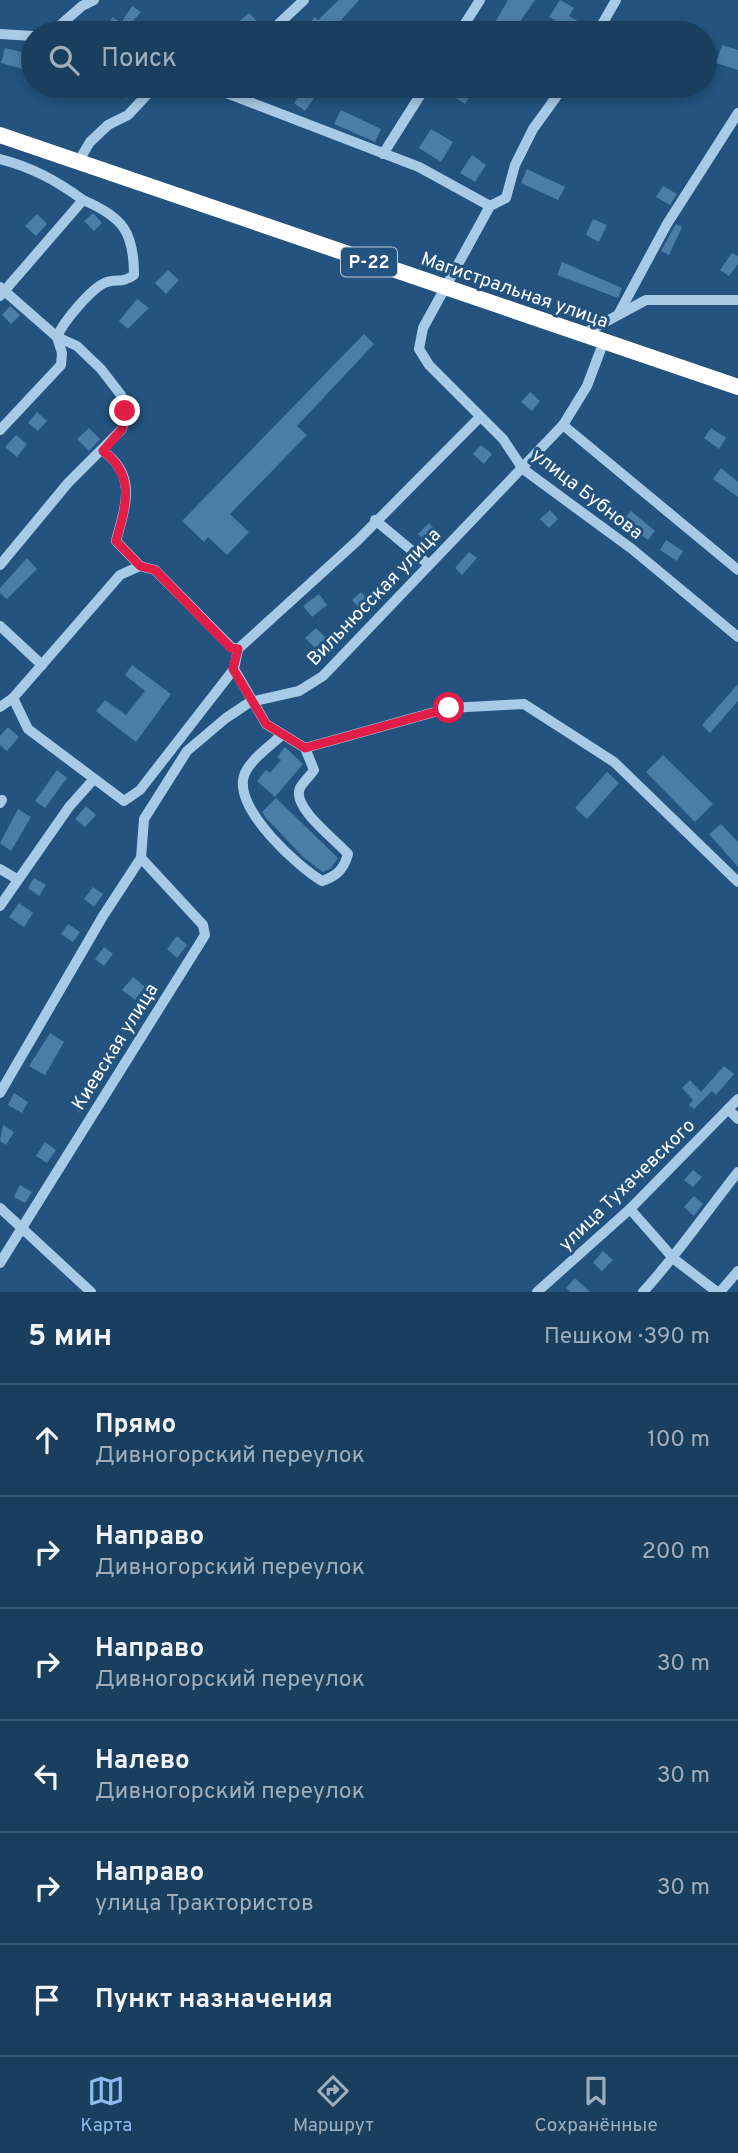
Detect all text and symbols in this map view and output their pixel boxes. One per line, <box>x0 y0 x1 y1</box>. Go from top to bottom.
search box <box>21 21 717 98</box>
icon: search <box>45 41 83 79</box>
text: Поиск <box>101 43 177 76</box>
road number: Р-22 <box>341 248 397 276</box>
street label: Магистральная улица <box>417 248 611 334</box>
route end <box>109 395 140 426</box>
street label: улица Бубнова <box>526 444 647 546</box>
street label: Вильнюсская улица <box>302 523 446 671</box>
route start <box>433 692 464 723</box>
street label: Киевская улица <box>67 979 164 1115</box>
street label: улица Тухачевского <box>554 1114 701 1257</box>
text: 5 мин <box>28 1319 112 1356</box>
text: Пешком · 390 m <box>544 1323 710 1352</box>
text: Прямо <box>95 1409 176 1442</box>
icon: ahead <box>28 1421 66 1459</box>
text: 100 m <box>647 1426 710 1455</box>
text: Дивногорский переулок <box>95 1442 365 1471</box>
text: Направо <box>95 1521 204 1554</box>
icon: right <box>28 1533 66 1571</box>
text: 200 m <box>642 1538 710 1567</box>
text: Дивногорский переулок <box>95 1554 365 1583</box>
text: Направо <box>95 1633 204 1666</box>
icon: right <box>28 1645 66 1683</box>
text: 30 m <box>657 1650 710 1679</box>
text: Дивногорский переулок <box>95 1666 365 1695</box>
text: Налево <box>95 1745 190 1778</box>
icon: left <box>28 1757 66 1795</box>
text: 30 m <box>657 1762 710 1791</box>
text: Дивногорский переулок <box>95 1778 365 1807</box>
text: Направо <box>95 1857 204 1890</box>
icon: right <box>28 1869 66 1907</box>
text: 30 m <box>657 1874 710 1903</box>
text: улица Трактористов <box>95 1890 314 1919</box>
icon: arrive <box>28 1981 66 2019</box>
text: Пункт назначения <box>95 1984 333 2017</box>
tab: Карта <box>80 2072 132 2138</box>
tab: Маршрут <box>293 2072 374 2138</box>
tab: Сохранённые <box>534 2072 658 2138</box>

